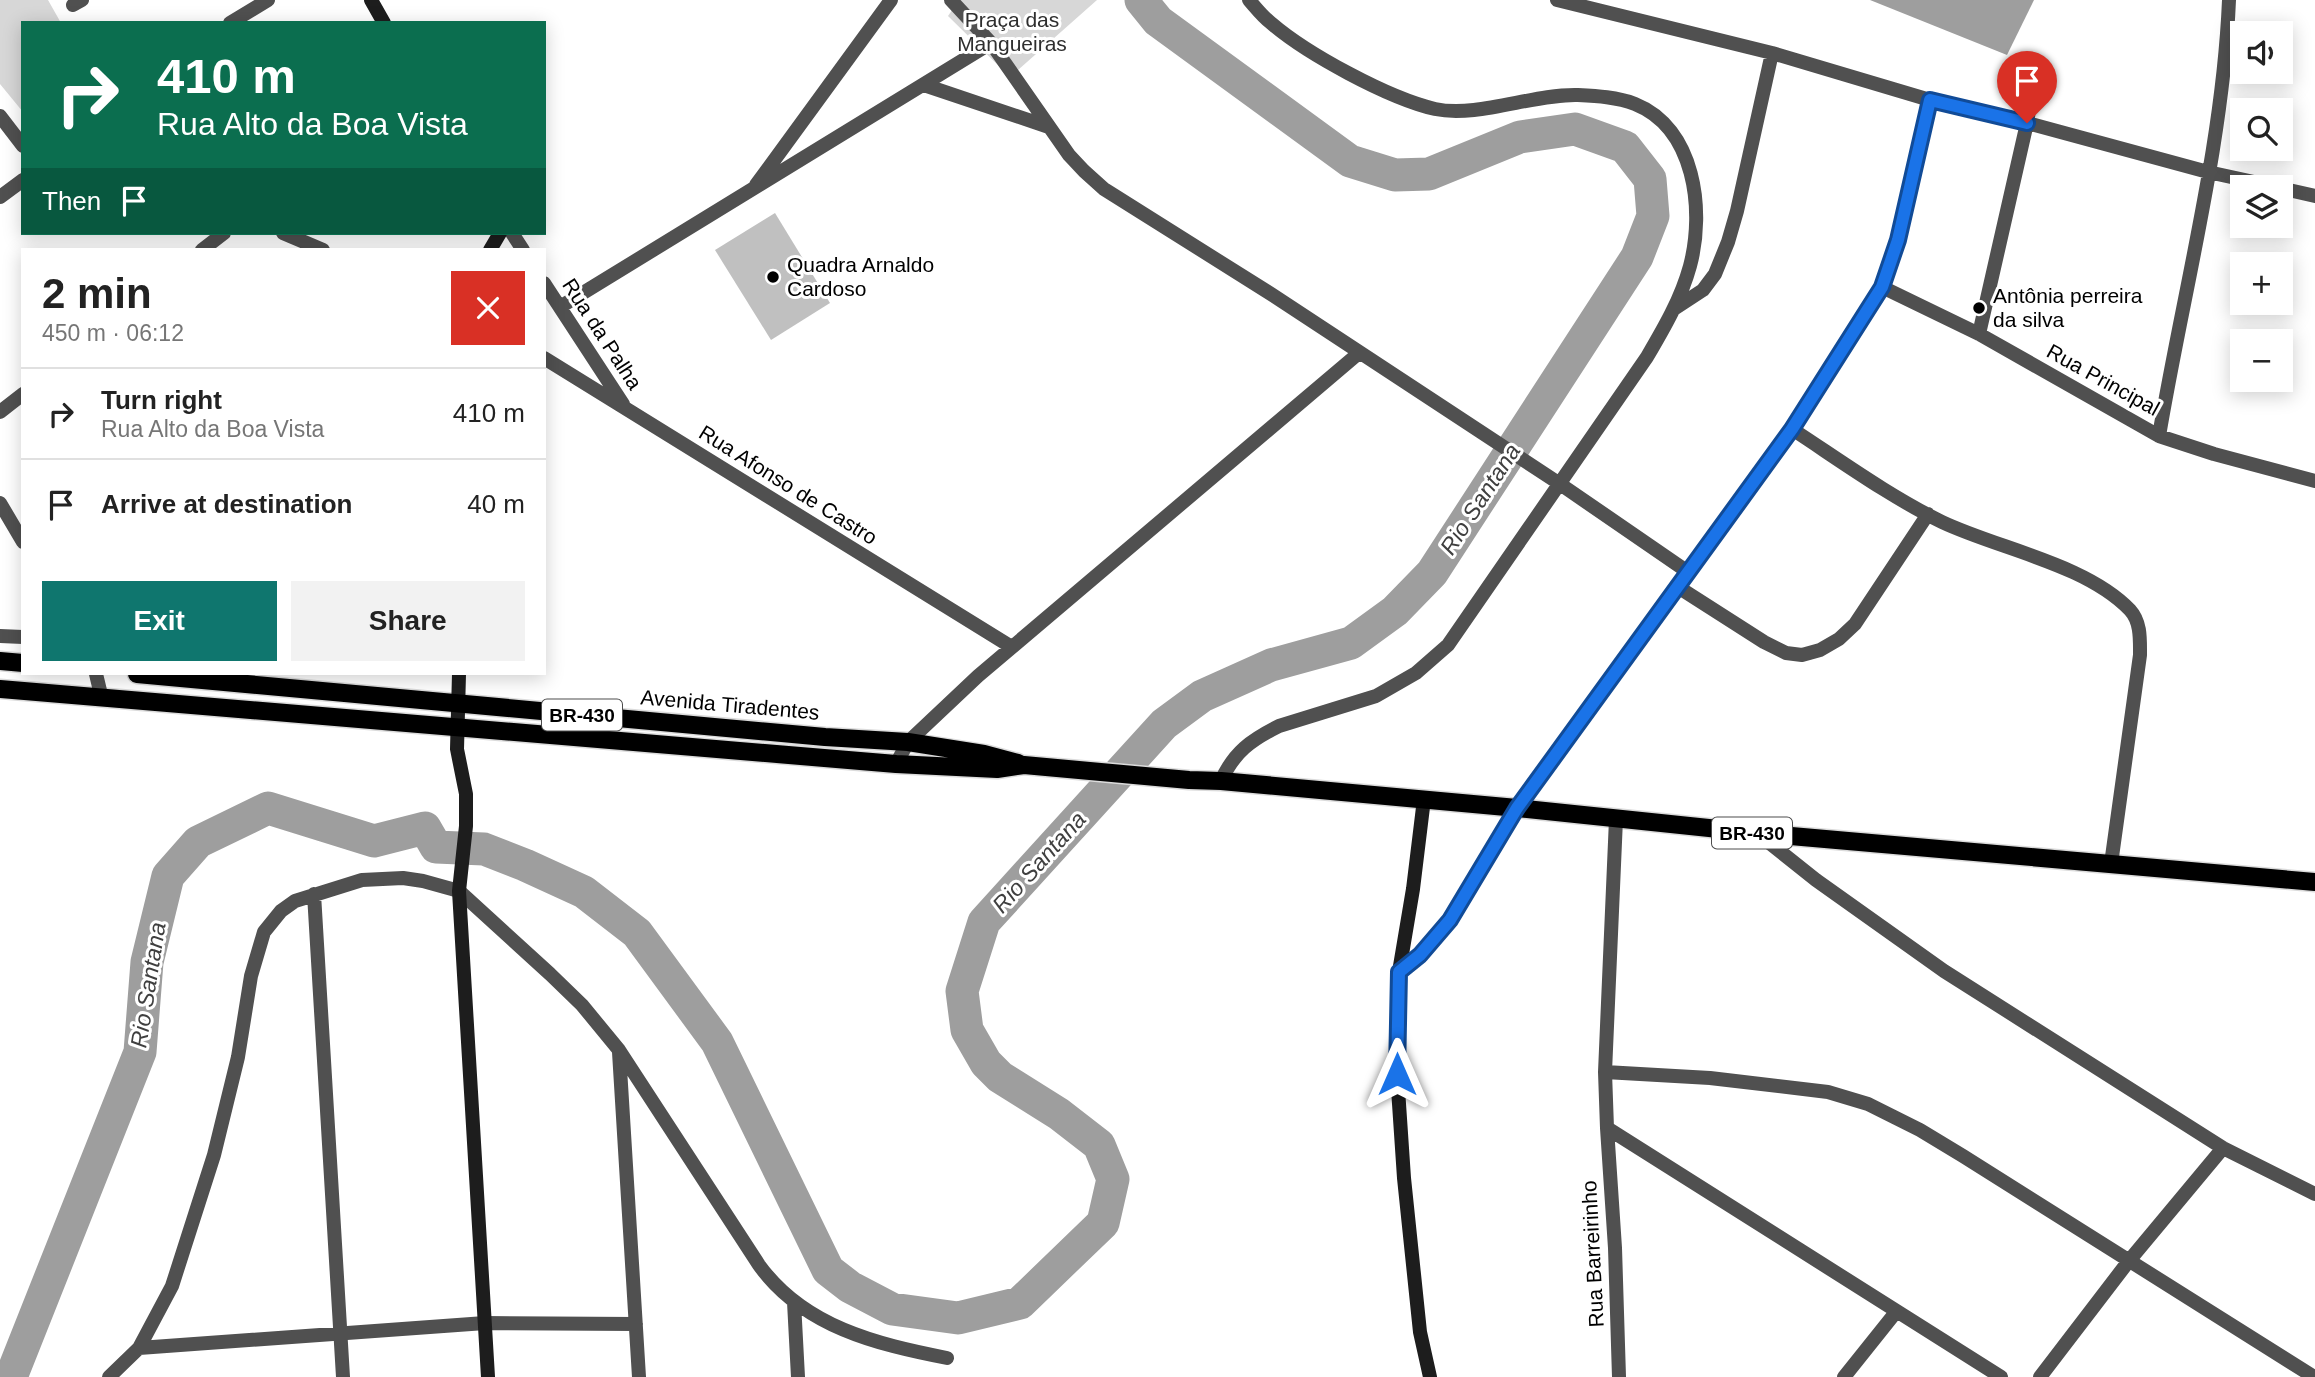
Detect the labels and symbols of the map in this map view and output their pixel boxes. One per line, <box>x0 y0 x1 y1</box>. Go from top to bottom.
park label: Praça das Mangueiras <box>957 8 1067 55</box>
pin <box>1997 51 2057 123</box>
place label: Quadra Arnaldo Cardoso <box>787 253 934 300</box>
marker: Quadra Arnaldo Cardoso <box>765 269 781 285</box>
street label: Rua da Palha <box>558 274 647 394</box>
place label: Antônia perreira da silva <box>1993 284 2143 331</box>
marker: Antônia perreira da silva <box>1971 300 1987 316</box>
street label: Rua Principal <box>2043 339 2163 420</box>
street label: Rua Afonso de Castro <box>695 420 881 549</box>
water label: Rio Santana <box>1435 439 1525 559</box>
street label: Avenida Tiradentes <box>640 685 820 724</box>
road number: BR-430 <box>542 700 622 730</box>
water label: Rio Santana <box>987 806 1091 918</box>
road number: BR-430 <box>1712 818 1792 848</box>
water label: Rio Santana <box>125 920 171 1050</box>
position arrow <box>1360 1037 1434 1111</box>
street label: Rua Barreirinho <box>1577 1180 1608 1328</box>

